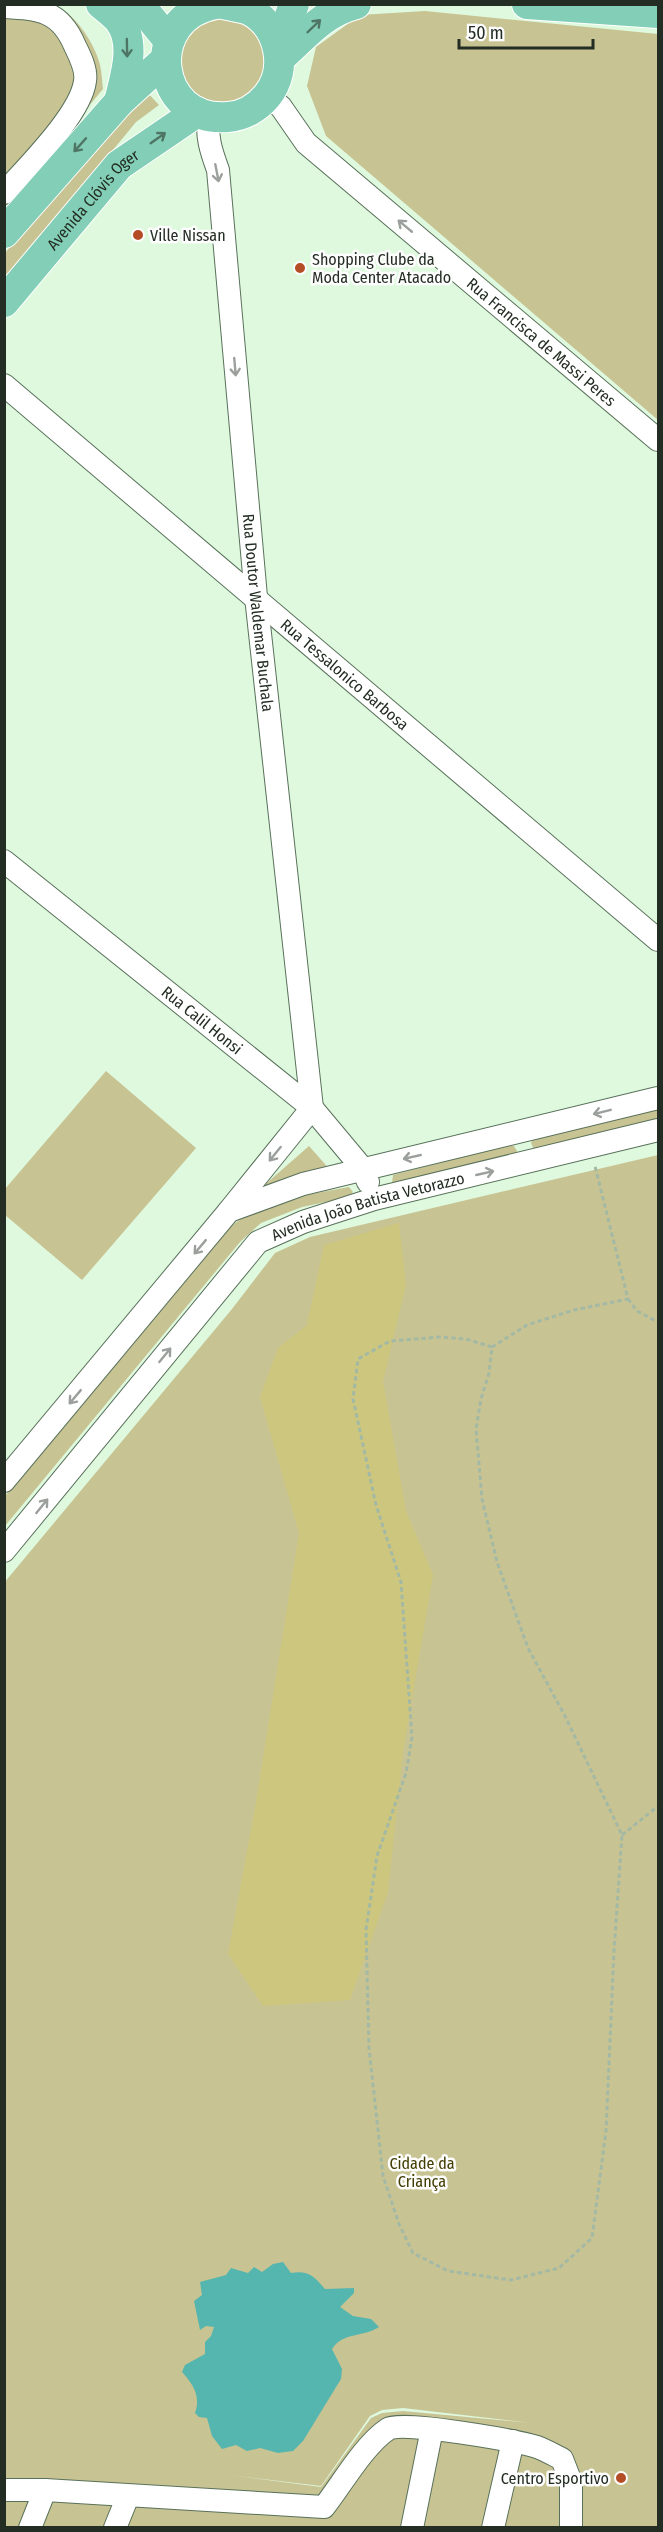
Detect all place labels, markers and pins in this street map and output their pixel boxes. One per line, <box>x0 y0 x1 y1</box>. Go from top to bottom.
place label: Ville Nissan <box>150 226 226 245</box>
marker: Ville Nissan <box>131 228 145 242</box>
place label: Shopping Clube da Moda Center Atacado <box>312 250 451 287</box>
marker: Shopping Clube da Moda Center Atacado <box>293 261 307 275</box>
place label: Centro Esportivo <box>501 2469 609 2488</box>
marker: Centro Esportivo <box>614 2471 628 2485</box>

